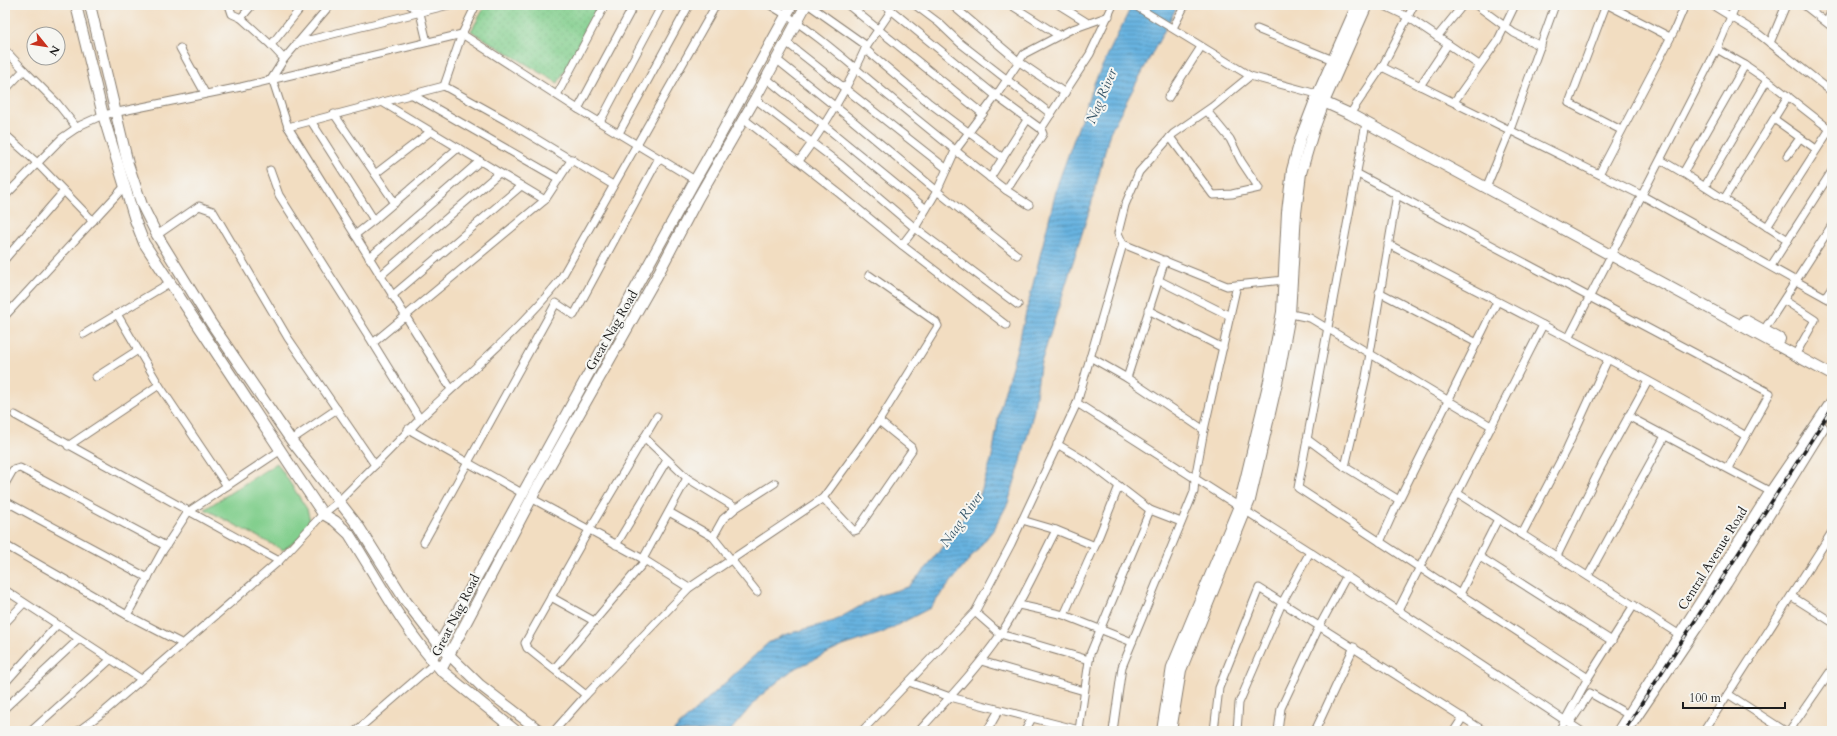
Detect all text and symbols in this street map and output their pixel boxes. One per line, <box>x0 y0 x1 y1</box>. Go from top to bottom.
north arrow <box>26 26 66 66</box>
text: N <box>45 43 63 59</box>
water label: Nag River <box>1081 66 1122 126</box>
street label: Great Nag Road <box>582 287 642 374</box>
water label: Naag River <box>935 487 988 551</box>
street label: Central Avenue Road <box>1674 503 1752 614</box>
street label: Great Nag Road <box>427 571 484 660</box>
scale bar <box>1683 684 1785 710</box>
text: 100 m <box>1689 690 1722 706</box>

